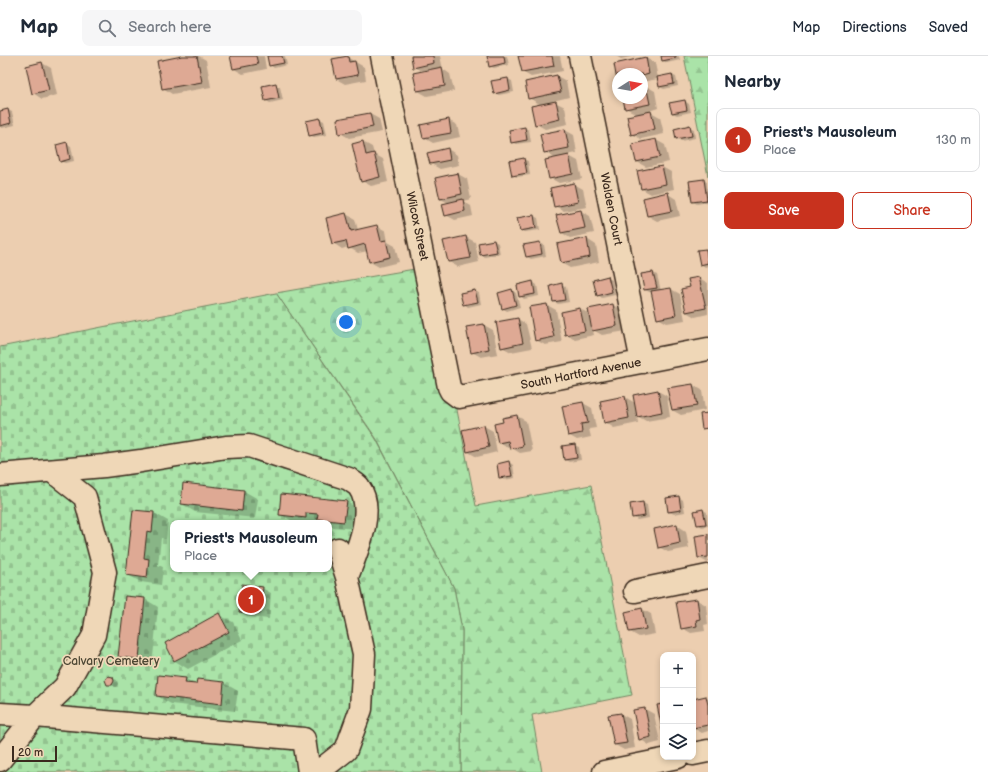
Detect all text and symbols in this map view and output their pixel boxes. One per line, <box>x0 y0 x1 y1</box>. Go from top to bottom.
search box <box>82 10 362 46</box>
text: Map <box>20 16 58 39</box>
icon: search <box>96 17 118 39</box>
text: Search here <box>128 18 211 37</box>
text: Map <box>792 19 820 36</box>
text: Directions <box>842 19 907 36</box>
text: Saved <box>929 19 968 36</box>
north arrow <box>612 68 648 104</box>
text: Nearby <box>724 72 781 92</box>
text: Priest's Mausoleum <box>763 123 897 142</box>
text: 1 <box>735 132 741 148</box>
text: 130 m <box>936 132 971 148</box>
text: Place <box>763 142 796 158</box>
street label: Walden Court <box>597 171 625 247</box>
street label: Wilcox Street <box>402 190 432 262</box>
button: Save <box>724 192 844 229</box>
button: Share <box>852 192 972 229</box>
your location <box>336 312 356 332</box>
street label: South Hartford Avenue <box>519 355 643 393</box>
popup <box>170 520 332 572</box>
text: Priest's Mausoleum <box>184 529 318 548</box>
text: Place <box>184 548 217 564</box>
pin: 1 <box>238 585 264 615</box>
map controls <box>660 652 696 760</box>
button: + <box>660 652 696 688</box>
park label: Calvary Cemetery <box>63 654 160 669</box>
button: − <box>660 688 696 724</box>
button: layers <box>660 724 696 760</box>
scale bar <box>12 744 57 763</box>
text: 20 m <box>18 746 43 759</box>

